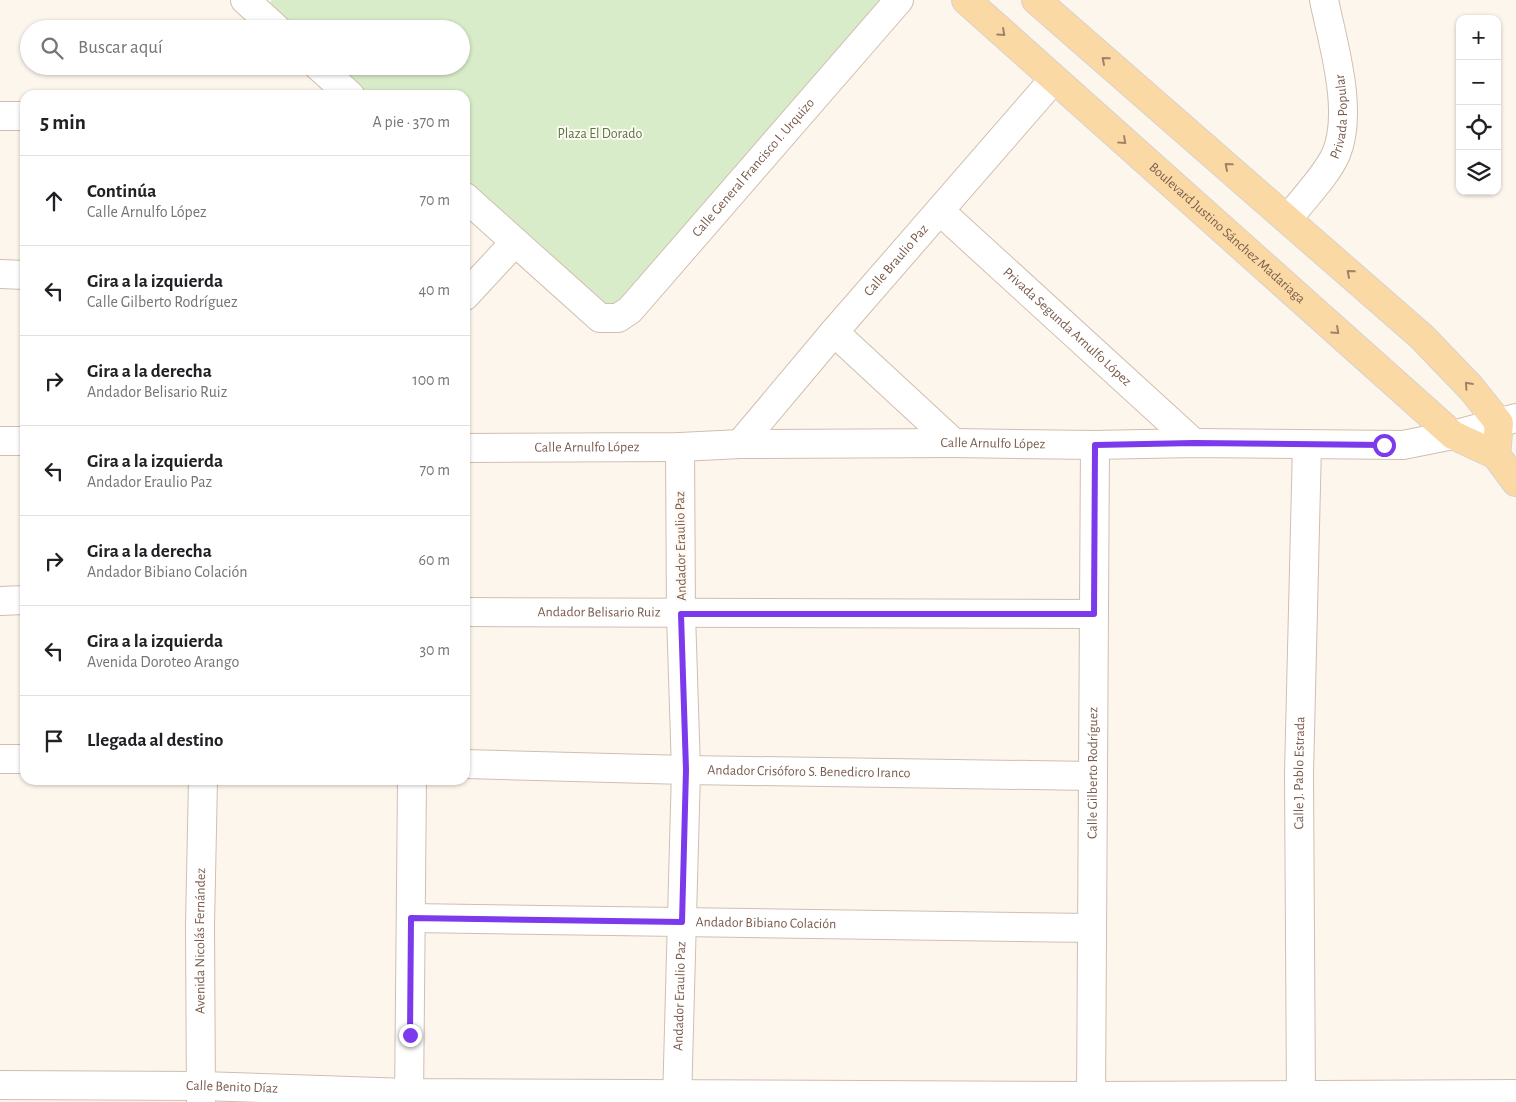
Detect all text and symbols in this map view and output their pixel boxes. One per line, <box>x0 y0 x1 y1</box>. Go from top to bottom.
map controls <box>1456 15 1501 195</box>
button: + <box>1456 15 1501 60</box>
search box <box>20 20 470 75</box>
one-way arrow <box>997 27 1006 36</box>
icon: search <box>38 34 66 62</box>
text: Buscar aquí <box>78 38 163 57</box>
one-way arrow <box>1102 57 1111 66</box>
button: − <box>1456 60 1501 105</box>
street label: Privada Popular <box>1328 73 1350 161</box>
street label: Calle General Francisco I. Urquizo <box>690 96 817 240</box>
button: locate <box>1456 105 1501 150</box>
text: 5 min <box>40 112 86 133</box>
text: A pie · 370 m <box>373 114 450 130</box>
park label: Plaza El Dorado <box>558 127 643 141</box>
one-way arrow <box>1118 135 1127 144</box>
button: layers <box>1456 150 1501 195</box>
street label: Boulevard Justino Sánchez Madariaga <box>1146 160 1308 307</box>
one-way arrow <box>1225 164 1234 172</box>
text: Continúa <box>87 182 156 201</box>
icon: ahead <box>40 187 68 215</box>
text: 70 m <box>419 192 450 208</box>
text: Calle Arnulfo López <box>87 204 207 220</box>
street label: Calle Braulio Paz <box>861 222 931 299</box>
street label: Privada Segunda Arnulfo López <box>1000 265 1134 389</box>
one-way arrow <box>1347 270 1356 279</box>
text: Gira a la izquierda <box>87 272 223 291</box>
icon: left <box>40 277 68 305</box>
text: 40 m <box>418 282 450 298</box>
text: Calle Gilberto Rodríguez <box>87 294 238 310</box>
one-way arrow <box>1330 325 1339 334</box>
text: Gira a la derecha <box>87 362 212 381</box>
icon: right <box>40 367 68 395</box>
text: 100 m <box>412 372 450 388</box>
one-way arrow <box>1465 381 1474 390</box>
text: Andador Belisario Ruiz <box>87 384 227 400</box>
route start <box>1373 434 1396 457</box>
street label: Calle Arnulfo López <box>940 436 1046 451</box>
street label: Calle Arnulfo López <box>535 440 640 455</box>
text: Gira a la izquierda <box>87 452 223 471</box>
icon: left <box>40 457 68 485</box>
text: 70 m <box>419 462 450 478</box>
text: Andador Eraulio Paz <box>87 474 212 490</box>
street label: Andador Eraulio Paz <box>673 491 689 601</box>
text: Gira a la derecha <box>87 542 212 561</box>
icon: right <box>40 547 68 575</box>
text: 60 m <box>419 552 450 568</box>
text: Andador Bibiano Colación <box>87 564 248 580</box>
street label: Andador Belisario Ruiz <box>538 605 661 620</box>
text: Gira a la izquierda <box>87 632 223 651</box>
icon: left <box>40 637 68 665</box>
text: 30 m <box>420 642 450 658</box>
text: Avenida Doroteo Arango <box>87 654 239 670</box>
street label: Calle Gilberto Rodríguez <box>1086 707 1100 839</box>
street label: Calle J. Pablo Estrada <box>1292 716 1307 830</box>
icon: arrive <box>40 727 68 755</box>
text: Llegada al destino <box>87 731 224 750</box>
street label: Andador Crisóforo S. Benedicro Iranco <box>707 763 911 780</box>
street label: Avenida Nicolás Fernández <box>193 868 208 1014</box>
street label: Andador Bibiano Colación <box>696 915 836 931</box>
street label: Andador Eraulio Paz <box>671 941 688 1051</box>
route end <box>399 1024 422 1047</box>
street label: Calle Benito Díaz <box>186 1079 278 1096</box>

